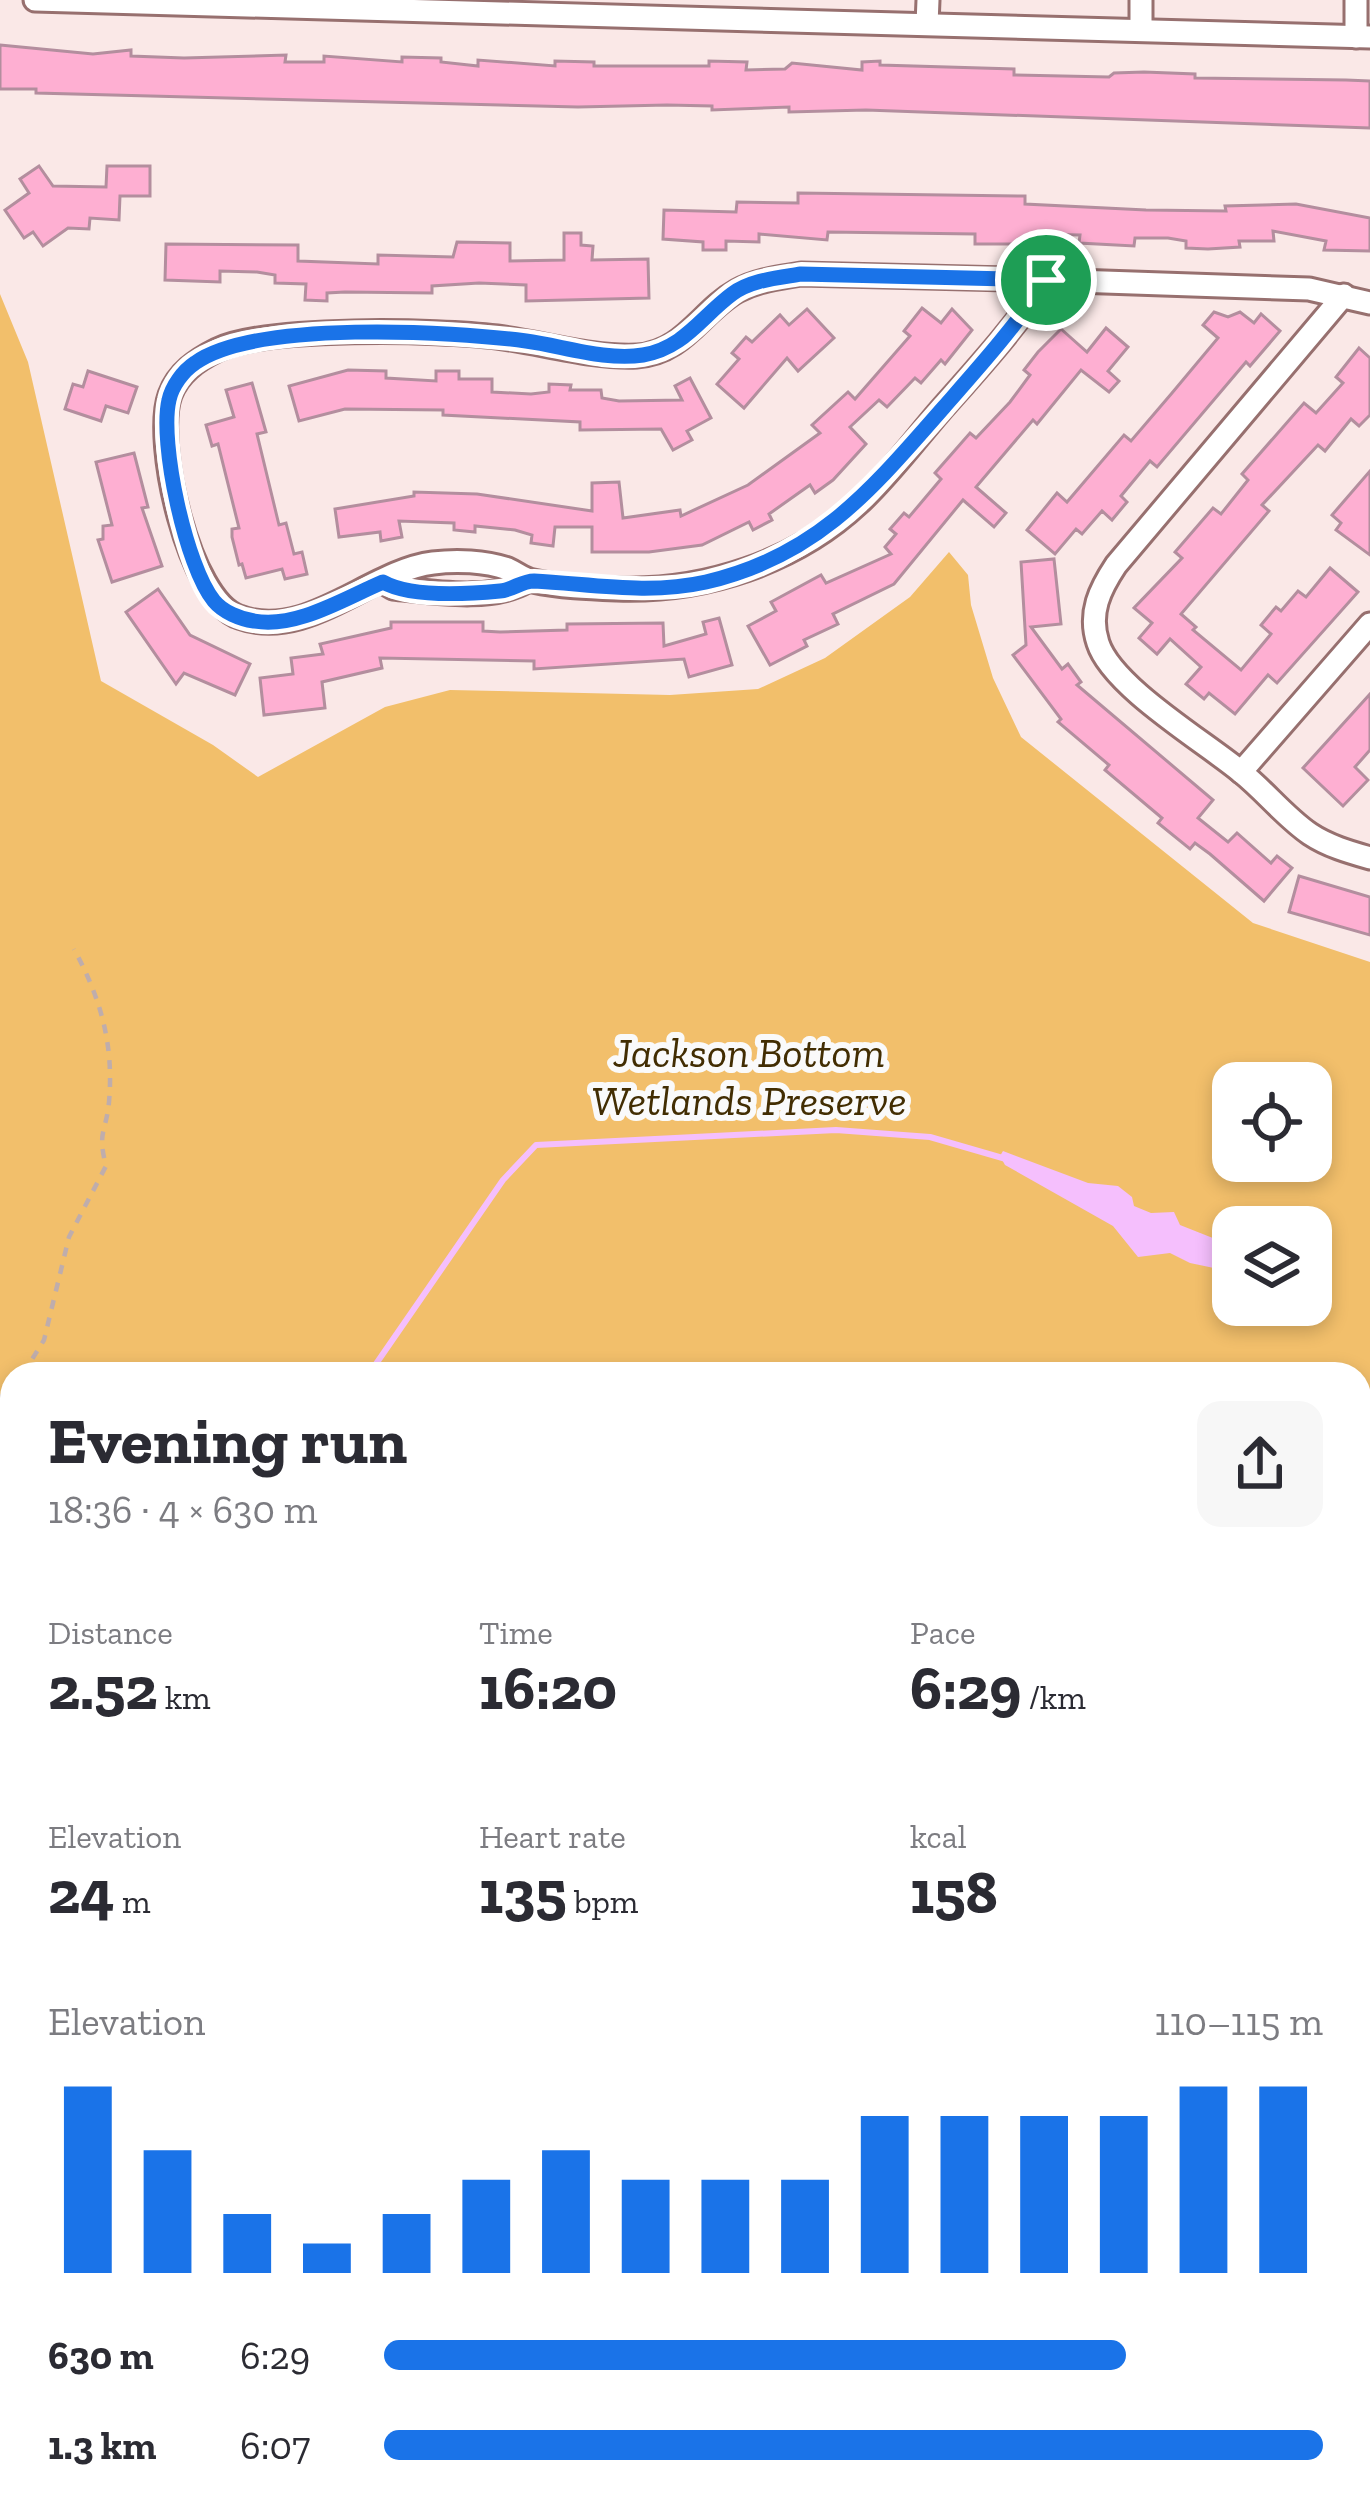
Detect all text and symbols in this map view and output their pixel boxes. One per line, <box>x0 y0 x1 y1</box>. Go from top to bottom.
pin <box>995 229 1097 331</box>
icon: arrive <box>1013 247 1079 313</box>
park label: Jackson Bottom Wetlands Preserve <box>591 1027 907 1126</box>
map controls <box>1212 1062 1332 1326</box>
button: locate <box>1212 1062 1332 1182</box>
button: layers <box>1212 1206 1332 1326</box>
text: Evening run <box>48 1401 407 1480</box>
button: share <box>1197 1401 1323 1527</box>
text: 18:36 · 4 × 630 m <box>48 1486 317 1533</box>
text: Distance <box>48 1613 173 1652</box>
text: Time <box>479 1613 553 1652</box>
text: Pace <box>910 1613 975 1652</box>
text: 2.52 <box>48 1652 157 1724</box>
text: 16:20 <box>479 1652 617 1724</box>
text: 6:29 <box>910 1652 1021 1724</box>
text: km <box>157 1678 211 1717</box>
text: /km <box>1021 1678 1086 1717</box>
text: Elevation <box>48 1817 181 1856</box>
text: Heart rate <box>479 1817 626 1856</box>
text: kcal <box>910 1817 967 1856</box>
text: 24 <box>48 1856 114 1928</box>
text: 135 <box>479 1856 567 1928</box>
text: 158 <box>910 1856 998 1928</box>
text: m <box>114 1882 150 1921</box>
text: bpm <box>567 1882 638 1921</box>
text: Elevation <box>48 1998 205 2045</box>
text: 110–115 m <box>1154 1998 1323 2045</box>
text: 630 m <box>48 2332 154 2379</box>
text: 6:29 <box>240 2332 310 2379</box>
text: 1.3 km <box>48 2422 156 2469</box>
text: 6:07 <box>240 2422 310 2469</box>

